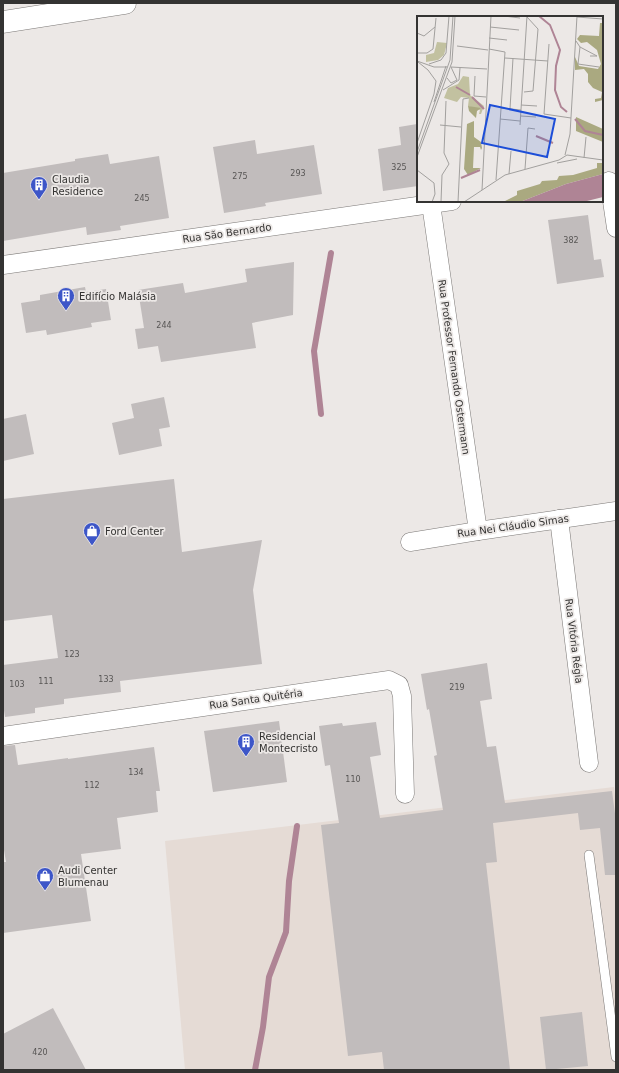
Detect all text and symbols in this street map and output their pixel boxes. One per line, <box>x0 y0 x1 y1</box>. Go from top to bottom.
inset map <box>417 16 603 202</box>
house number: 325 <box>391 163 407 172</box>
house number: 293 <box>290 169 306 178</box>
house number: 275 <box>232 172 248 181</box>
place label: Claudia Residence <box>52 174 103 197</box>
building icon: Claudia Residence <box>29 175 49 200</box>
house number: 245 <box>134 194 150 203</box>
street label: Rua São Bernardo <box>182 221 272 245</box>
house number: 382 <box>563 236 579 245</box>
street label: Rua Professor Fernando Ostermann <box>436 279 472 455</box>
building icon: Edifício Malásia <box>56 286 76 311</box>
place label: Edifício Malásia <box>79 291 156 302</box>
house number: 244 <box>156 321 172 330</box>
street label: Rua Nei Cláudio Simas <box>456 513 570 539</box>
shop icon: Ford Center <box>82 521 102 546</box>
place label: Ford Center <box>105 526 165 537</box>
street label: Rua Vitória Régia <box>563 598 585 684</box>
house number: 123 <box>64 650 80 659</box>
house number: 133 <box>98 675 114 684</box>
house number: 111 <box>38 677 54 686</box>
house number: 103 <box>9 680 25 689</box>
house number: 219 <box>449 683 465 692</box>
street label: Rua Santa Quitéria <box>209 687 303 711</box>
place label: Residencial Montecristo <box>259 731 318 754</box>
building icon: Residencial Montecristo <box>236 732 256 757</box>
house number: 134 <box>128 768 144 777</box>
house number: 110 <box>345 775 361 784</box>
house number: 112 <box>84 781 100 790</box>
place label: Audi Center Blumenau <box>58 865 118 888</box>
shop icon: Audi Center Blumenau <box>35 866 55 891</box>
house number: 420 <box>32 1048 48 1057</box>

